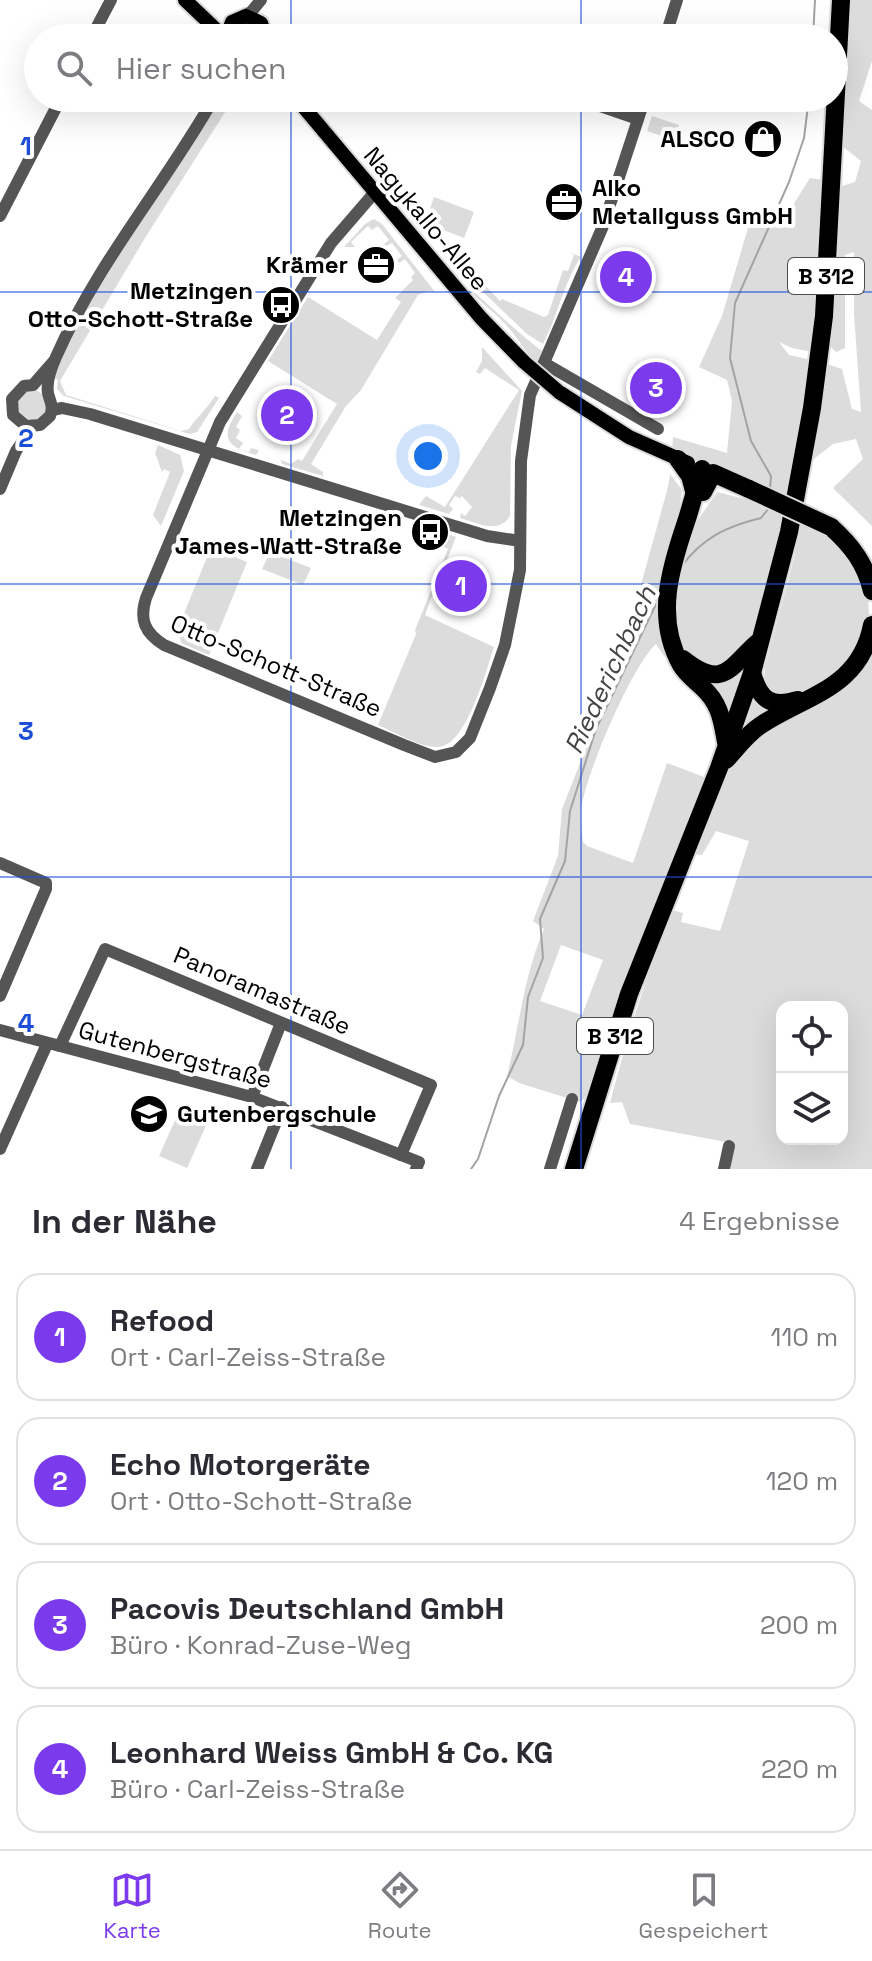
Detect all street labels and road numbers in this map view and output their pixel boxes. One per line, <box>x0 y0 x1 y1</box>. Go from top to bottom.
street label: Nagykallo-Allee <box>357 140 496 297</box>
road number: B 312 <box>788 258 864 294</box>
street label: Otto-Schott-Straße <box>166 607 386 724</box>
street label: Panoramastraße <box>169 939 355 1042</box>
street label: Gutenbergstraße <box>75 1014 275 1095</box>
road number: B 312 <box>577 1018 653 1054</box>

